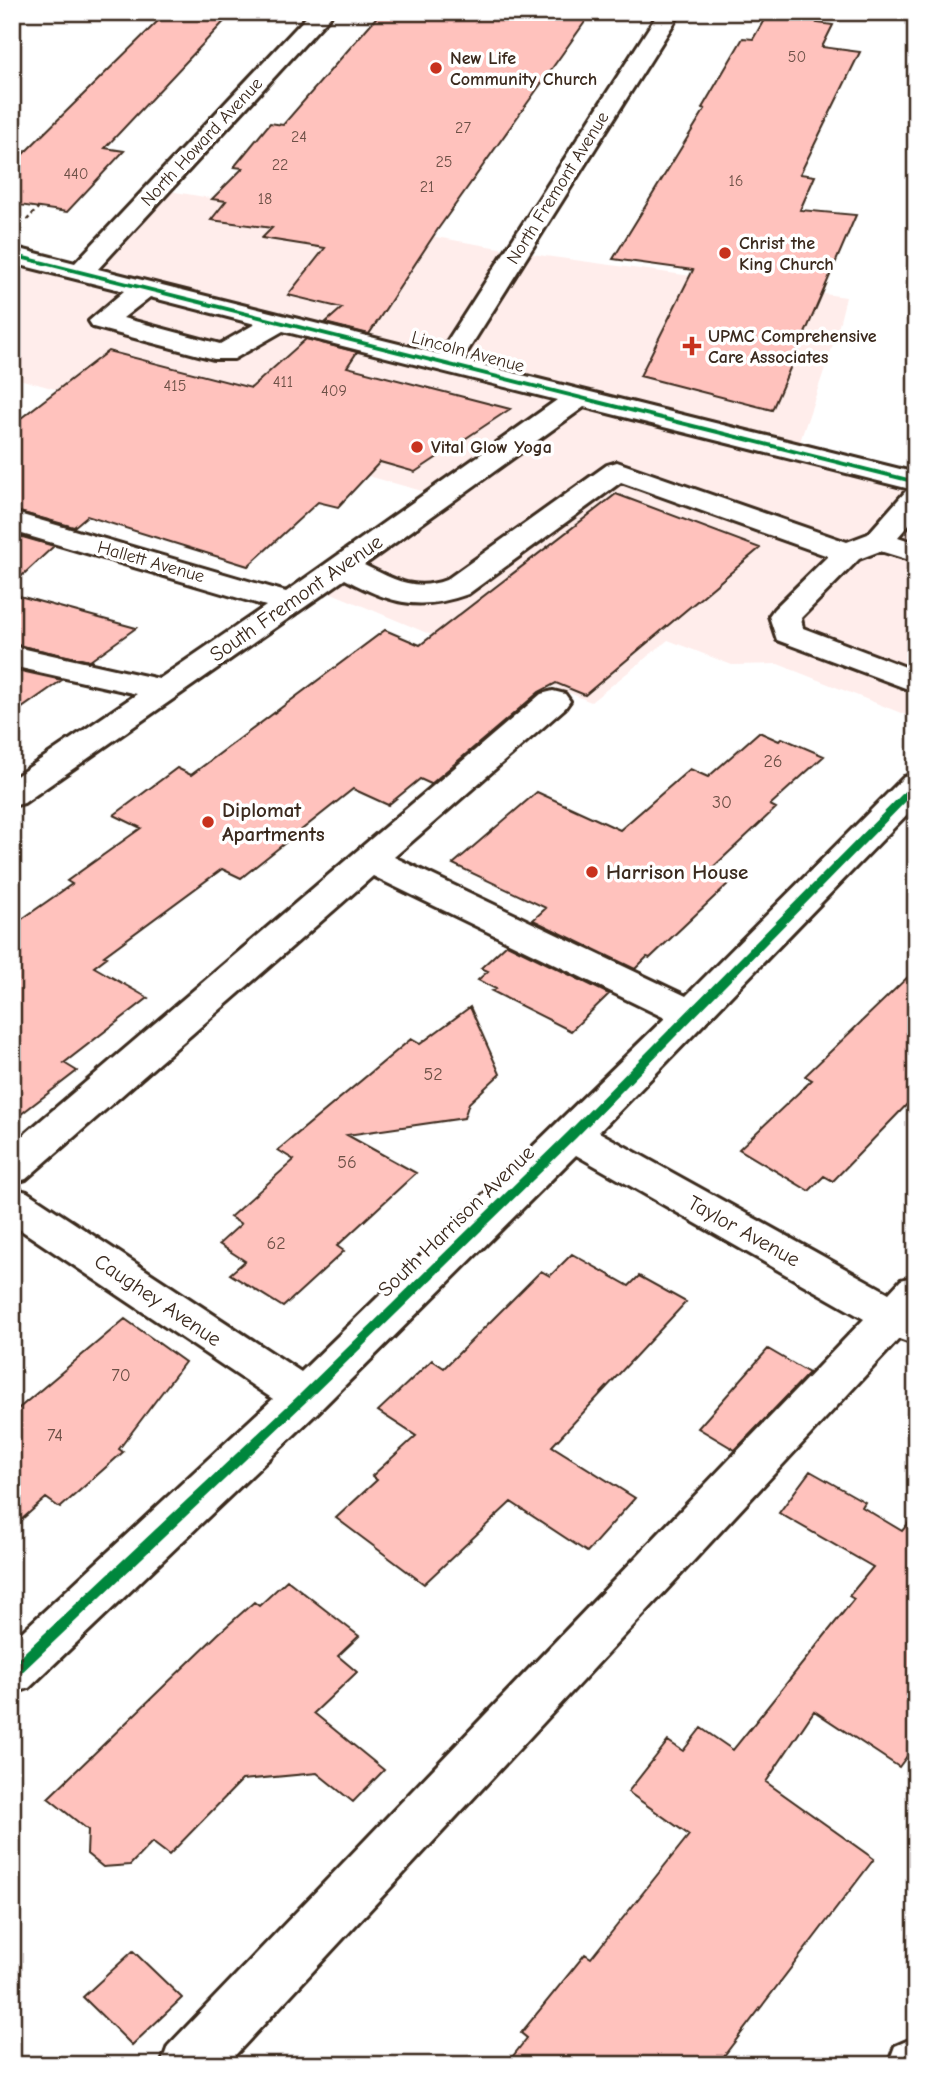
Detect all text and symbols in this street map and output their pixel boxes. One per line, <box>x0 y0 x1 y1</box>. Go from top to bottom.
place label: New Life Community Church <box>450 48 597 90</box>
house number: 50 <box>788 48 806 66</box>
marker: New Life Community Church <box>428 60 444 76</box>
street label: North Howard Avenue <box>137 73 267 211</box>
street label: North Fremont Avenue <box>502 108 614 268</box>
house number: 27 <box>455 119 471 137</box>
house number: 24 <box>291 128 307 146</box>
house number: 25 <box>435 153 453 171</box>
house number: 22 <box>272 156 288 174</box>
house number: 440 <box>63 165 89 183</box>
house number: 16 <box>728 172 744 190</box>
house number: 21 <box>420 178 434 196</box>
house number: 18 <box>258 190 272 208</box>
place label: Christ the King Church <box>739 233 834 275</box>
marker: Christ the King Church <box>717 245 733 261</box>
place label: UPMC Comprehensive Care Associates <box>708 326 877 368</box>
street label: Lincoln Avenue <box>409 327 527 377</box>
marker: UPMC Comprehensive Care Associates <box>682 336 702 356</box>
house number: 411 <box>273 373 293 391</box>
house number: 415 <box>164 377 186 395</box>
house number: 409 <box>321 382 347 400</box>
place label: Vital Glow Yoga <box>431 437 552 458</box>
marker: Vital Glow Yoga <box>409 439 425 455</box>
street label: South Fremont Avenue <box>205 529 387 667</box>
street label: Hallett Avenue <box>95 537 207 587</box>
house number: 26 <box>763 751 783 772</box>
house number: 30 <box>712 792 732 813</box>
place label: Diplomat Apartments <box>222 798 325 846</box>
marker: Diplomat Apartments <box>200 814 216 830</box>
place label: Harrison House <box>606 860 748 884</box>
marker: Harrison House <box>584 864 600 880</box>
house number: 52 <box>423 1064 443 1085</box>
street label: South Harrison Avenue <box>373 1140 539 1302</box>
house number: 56 <box>337 1152 357 1173</box>
street label: Taylor Avenue <box>684 1190 804 1272</box>
house number: 62 <box>266 1233 286 1254</box>
street label: Caughey Avenue <box>90 1249 226 1351</box>
house number: 70 <box>111 1365 131 1386</box>
house number: 74 <box>47 1425 63 1446</box>

